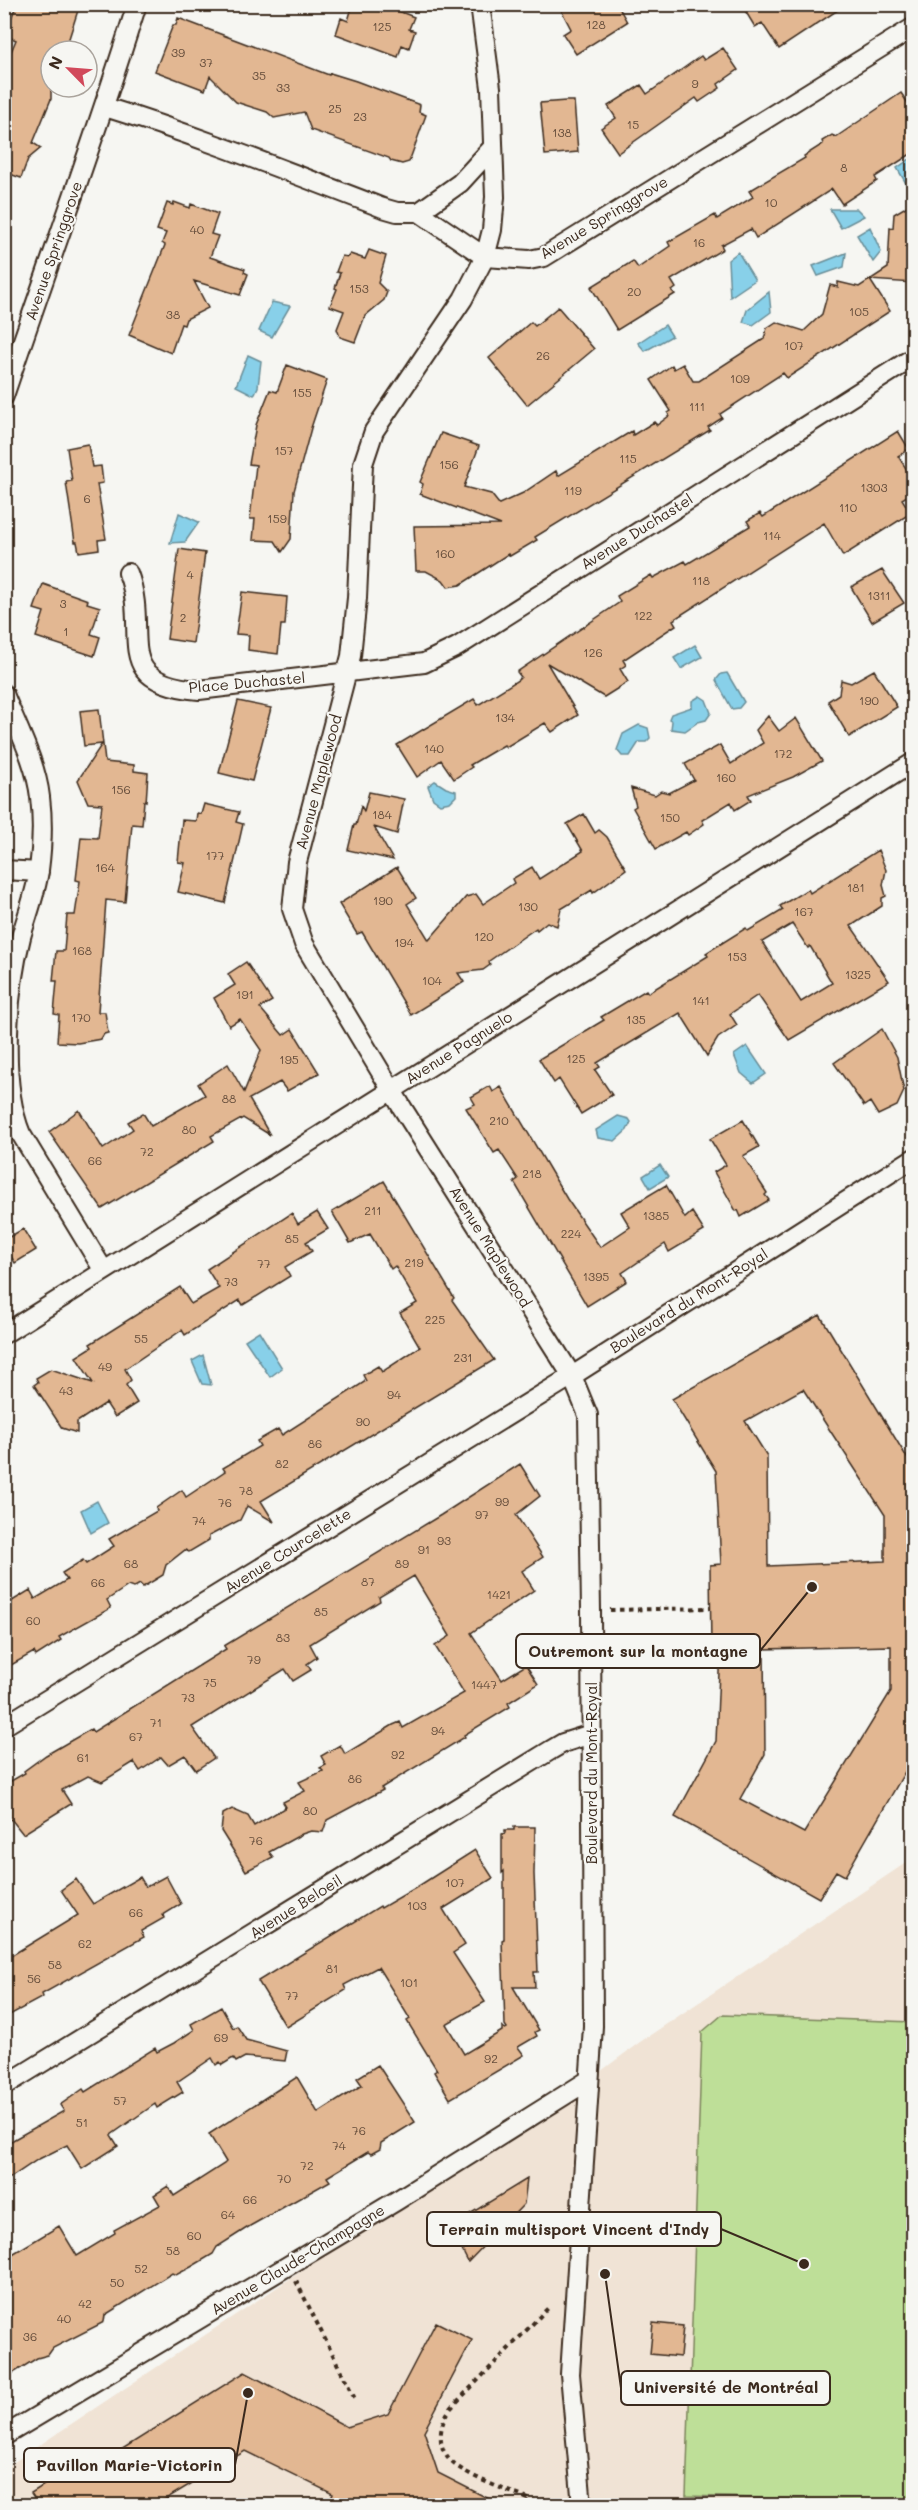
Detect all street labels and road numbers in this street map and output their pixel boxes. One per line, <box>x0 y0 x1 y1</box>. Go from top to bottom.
street label: Avenue Springgrove <box>536 171 671 263</box>
street label: Avenue Springgrove <box>20 178 86 323</box>
street label: Avenue Duchastel <box>577 489 696 574</box>
street label: Place Duchastel <box>188 667 306 697</box>
street label: Avenue Maplewood <box>290 712 346 852</box>
street label: Avenue Pagnuelo <box>401 1006 516 1088</box>
street label: Avenue Maplewood <box>445 1182 536 1311</box>
street label: Boulevard du Mont-Royal <box>606 1243 771 1357</box>
street label: Avenue Courcelette <box>220 1503 355 1597</box>
street label: Boulevard du Mont-Royal <box>581 1682 601 1864</box>
street label: Avenue Beloeil <box>245 1870 346 1943</box>
street label: Avenue Claude-Champagne <box>207 2199 388 2319</box>

